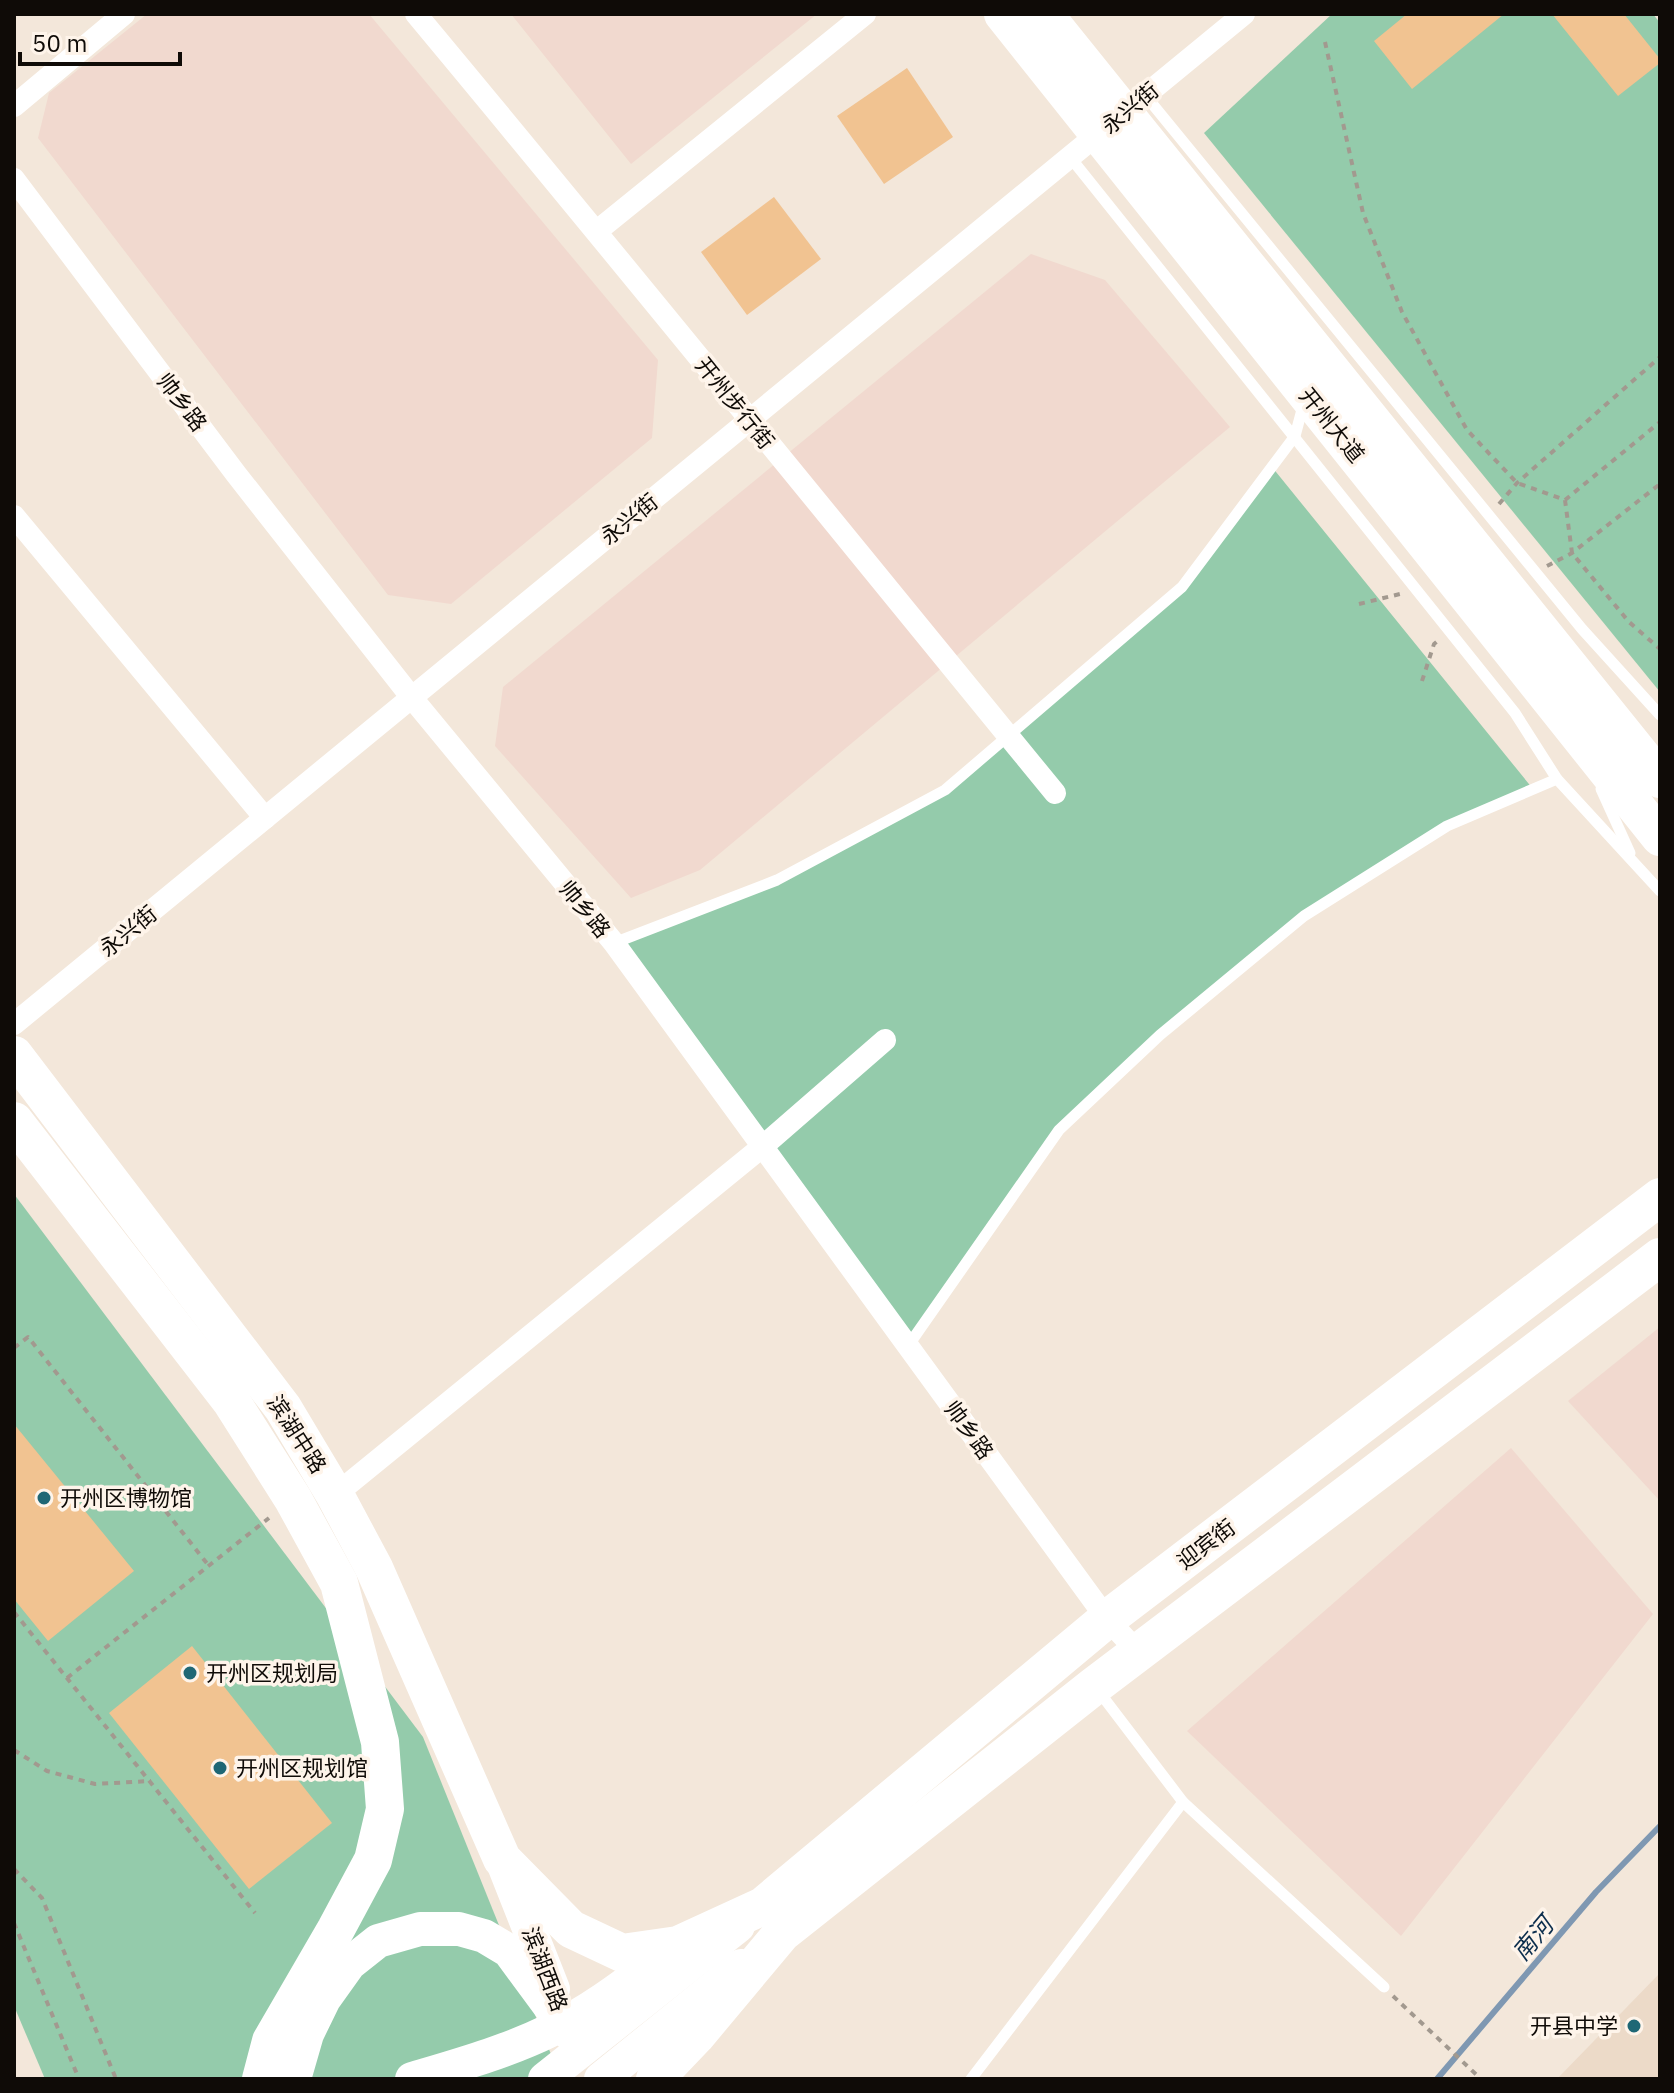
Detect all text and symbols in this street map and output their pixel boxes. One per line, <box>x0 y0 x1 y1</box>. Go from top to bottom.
scale bar <box>20 16 180 66</box>
text: 50 m <box>32 27 87 59</box>
street label: 永兴街 <box>1095 75 1164 140</box>
street label: 开州步行街 <box>690 351 781 455</box>
street label: 帅乡路 <box>151 367 214 437</box>
street label: 开州大道 <box>1293 381 1371 468</box>
street label: 永兴街 <box>594 487 663 551</box>
street label: 帅乡路 <box>553 874 617 943</box>
street label: 永兴街 <box>93 899 162 963</box>
street label: 滨湖中路 <box>261 1389 334 1479</box>
street label: 帅乡路 <box>938 1394 1001 1465</box>
place label: 开州区博物馆 <box>60 1483 192 1512</box>
marker: 开州区博物馆 <box>35 1489 53 1507</box>
street label: 迎宾街 <box>1171 1512 1241 1575</box>
place label: 开州区规划局 <box>206 1658 338 1687</box>
marker: 开州区规划局 <box>181 1664 199 1682</box>
place label: 开州区规划馆 <box>236 1753 368 1782</box>
marker: 开州区规划馆 <box>211 1759 229 1777</box>
water label: 南河 <box>1505 1907 1562 1967</box>
street label: 滨湖西路 <box>516 1923 575 2015</box>
place label: 开县中学 <box>1530 2011 1618 2040</box>
marker: 开县中学 <box>1625 2017 1643 2035</box>

